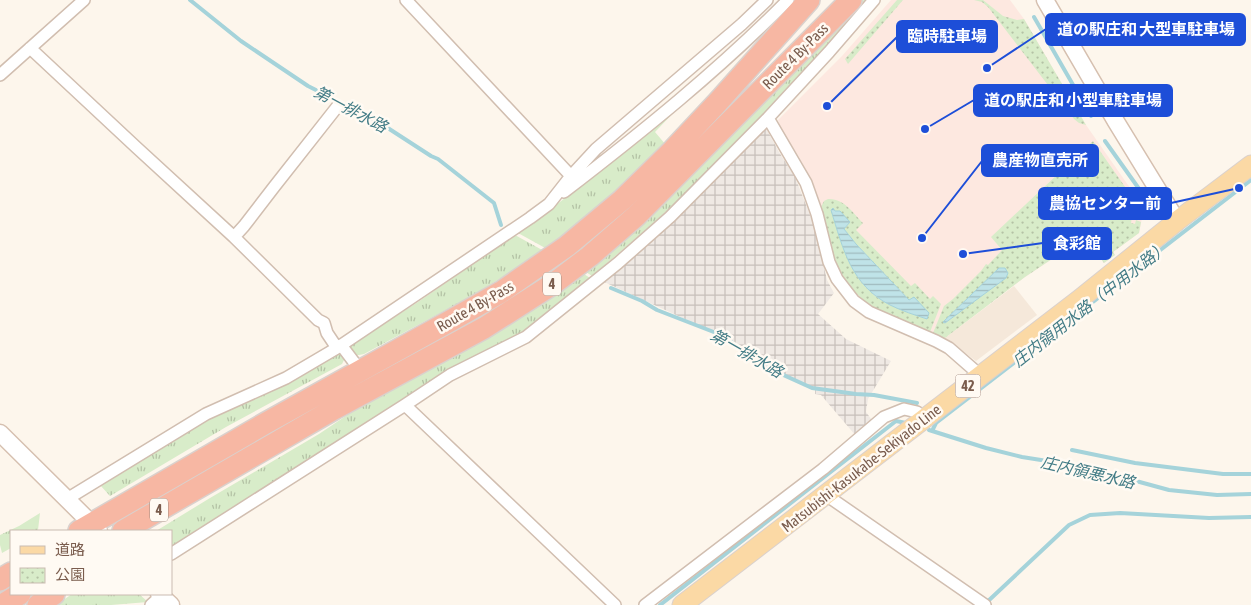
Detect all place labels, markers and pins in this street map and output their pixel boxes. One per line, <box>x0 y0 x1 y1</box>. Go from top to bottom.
callout: 道の駅庄和 大型車駐車場 <box>1046 14 1245 45</box>
callout: 臨時駐車場 <box>897 21 997 52</box>
callout: 道の駅庄和 小型車駐車場 <box>974 85 1172 116</box>
callout: 農産物直売所 <box>982 145 1098 176</box>
callout: 農協センター前 <box>1039 188 1171 219</box>
callout: 食彩館 <box>1043 228 1111 259</box>

